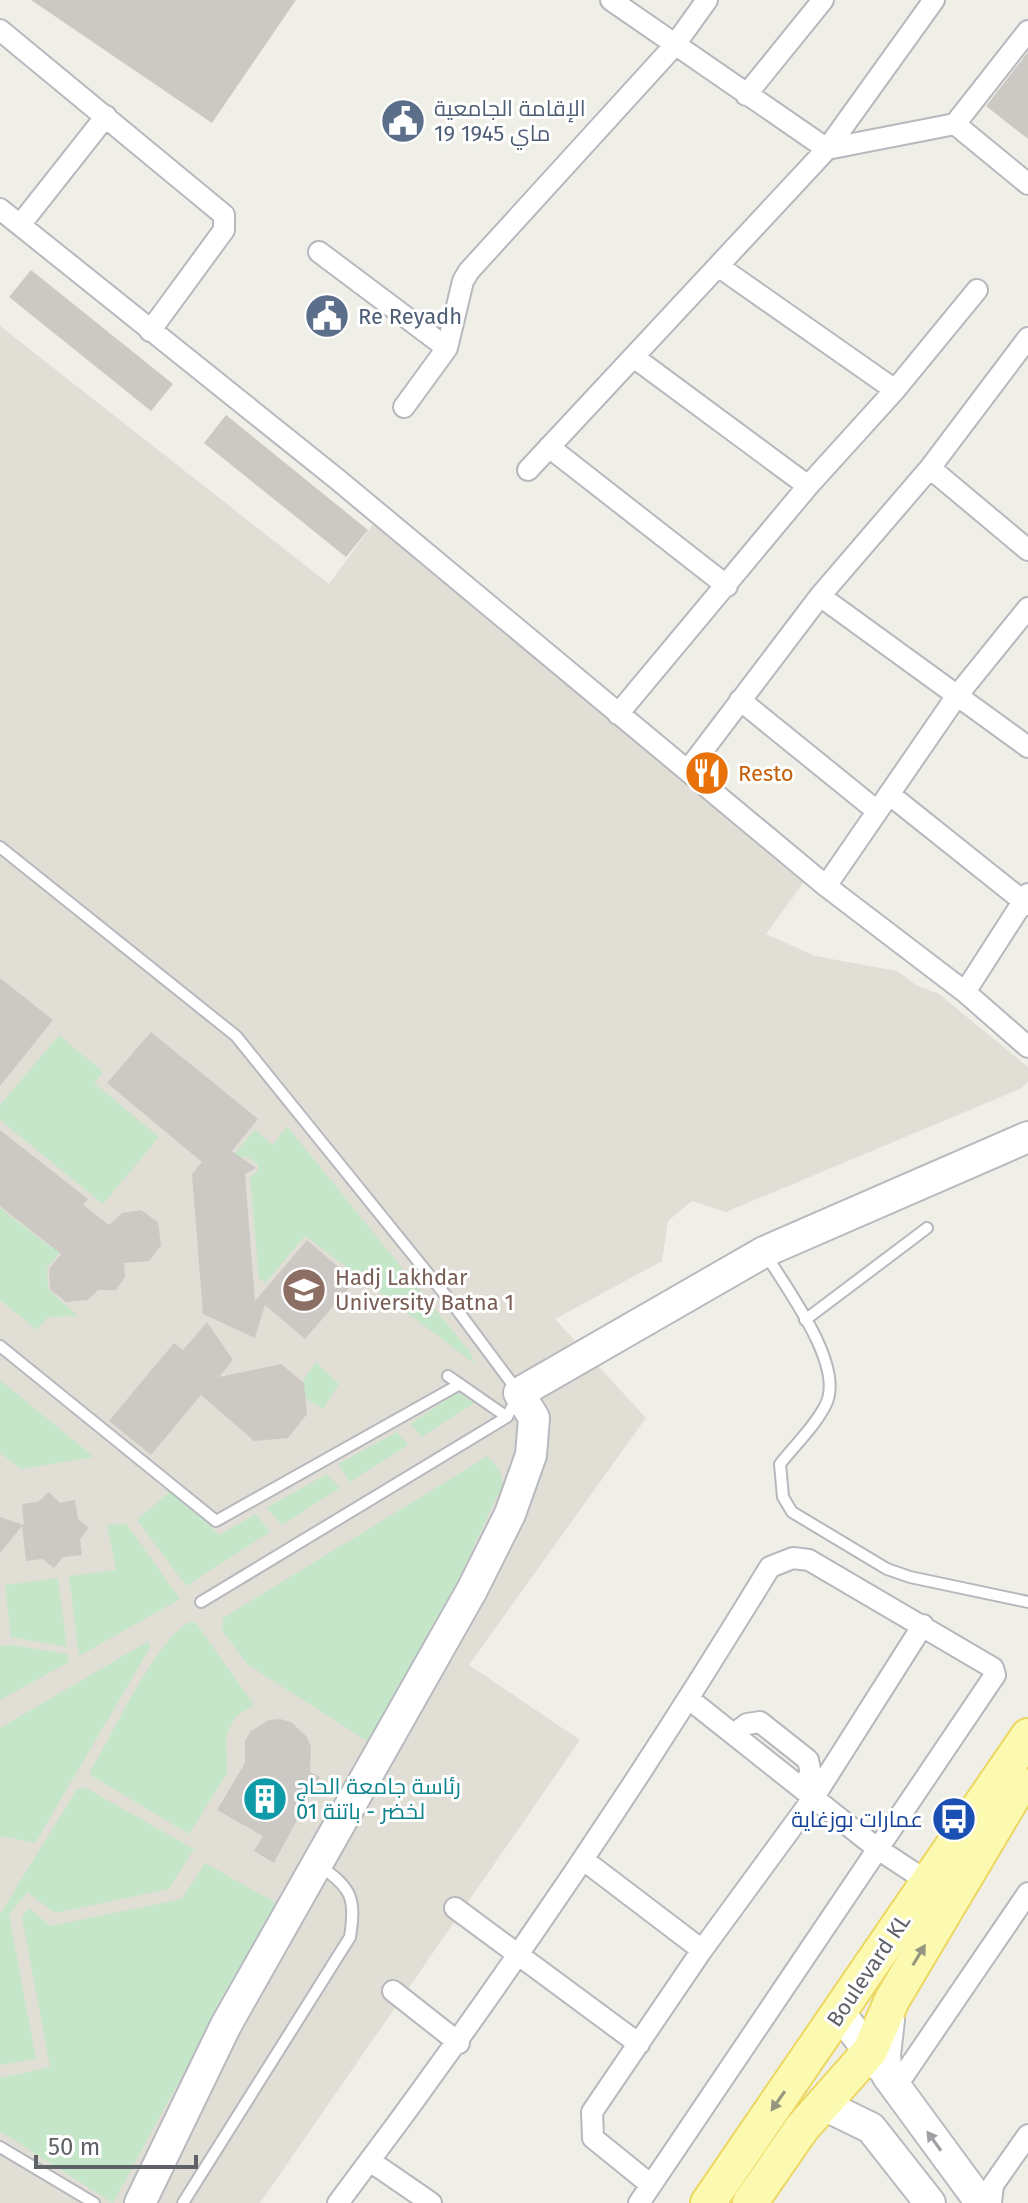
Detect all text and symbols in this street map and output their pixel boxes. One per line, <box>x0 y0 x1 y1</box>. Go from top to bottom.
place label: الإقامة الجامعية 19 ماي 1945 <box>434 95 586 150</box>
public building icon: الإقامة الجامعية 19 ماي 1945 <box>379 97 427 145</box>
public building icon: Re Reyadh <box>303 292 351 340</box>
place label: Re Reyadh <box>358 303 462 330</box>
restaurant icon: Resto <box>683 749 731 797</box>
place label: Resto <box>738 760 794 787</box>
place label: Hadj Lakhdar University Batna 1 <box>335 1264 514 1316</box>
school or university icon: Hadj Lakhdar University Batna 1 <box>280 1266 328 1314</box>
place label: رئاسة جامعة الحاج لخضر - باتنة 01 <box>296 1773 461 1825</box>
building icon: رئاسة جامعة الحاج لخضر - باتنة 01 <box>241 1775 289 1823</box>
bus stop icon: عمارات بوزغاية <box>930 1795 978 1843</box>
place label: عمارات بوزغاية <box>791 1806 923 1833</box>
street label: Boulevard KL <box>821 1909 916 2032</box>
one-way arrow <box>911 1944 925 1966</box>
one-way arrow <box>771 2090 786 2111</box>
scale bar <box>36 2119 196 2169</box>
one-way arrow <box>927 2130 942 2151</box>
text: 50 m <box>48 2133 100 2161</box>

